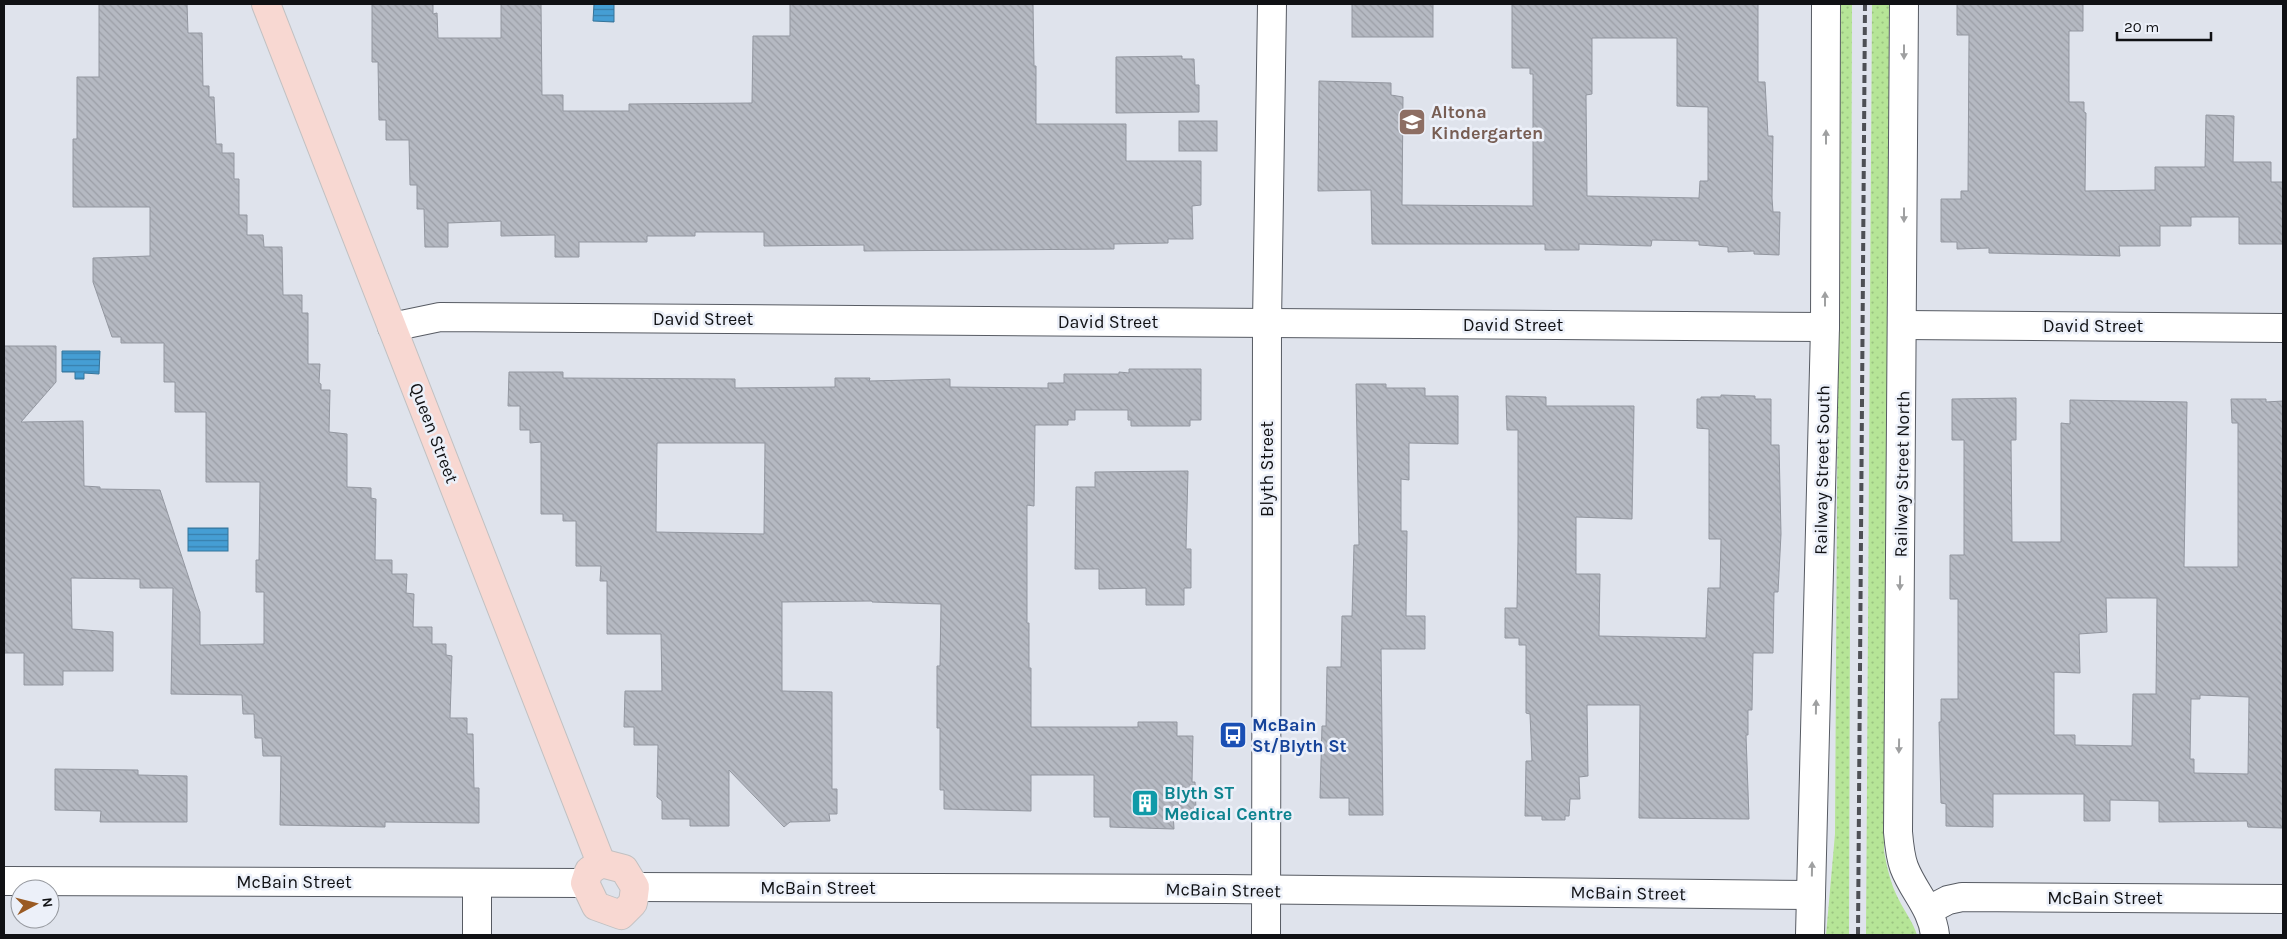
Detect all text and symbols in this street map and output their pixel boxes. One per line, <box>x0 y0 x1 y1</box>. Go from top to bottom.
scale bar <box>2117 10 2211 42</box>
text: 20 m <box>2124 18 2159 36</box>
one-way arrow <box>1900 45 1908 61</box>
place label: Altona Kindergarten <box>1431 101 1543 144</box>
school or university icon: Altona Kindergarten <box>1397 107 1427 137</box>
one-way arrow <box>1822 128 1830 144</box>
one-way arrow <box>1900 207 1908 223</box>
one-way arrow <box>1821 291 1829 307</box>
street label: David Street <box>653 308 753 330</box>
street label: David Street <box>1058 311 1158 333</box>
street label: David Street <box>1463 314 1563 336</box>
street label: David Street <box>2043 315 2143 337</box>
street label: Queen Street <box>405 380 463 486</box>
street label: Railway Street South <box>1810 385 1834 555</box>
street label: Railway Street North <box>1890 390 1914 558</box>
street label: Blyth Street <box>1256 421 1278 517</box>
one-way arrow <box>1896 576 1904 592</box>
one-way arrow <box>1812 698 1820 714</box>
place label: McBain St/Blyth St <box>1252 714 1347 757</box>
bus stop icon: McBain St/Blyth St <box>1218 720 1248 750</box>
one-way arrow <box>1895 738 1903 754</box>
place label: Blyth ST Medical Centre <box>1164 782 1292 825</box>
building icon: Blyth ST Medical Centre <box>1130 788 1160 818</box>
one-way arrow <box>1808 861 1816 877</box>
street label: McBain Street <box>236 871 352 893</box>
street label: McBain Street <box>760 877 876 899</box>
street label: McBain Street <box>1165 878 1281 902</box>
north arrow <box>10 879 60 929</box>
street label: McBain Street <box>1570 881 1686 905</box>
street label: McBain Street <box>2047 887 2163 909</box>
text: N <box>38 896 56 908</box>

